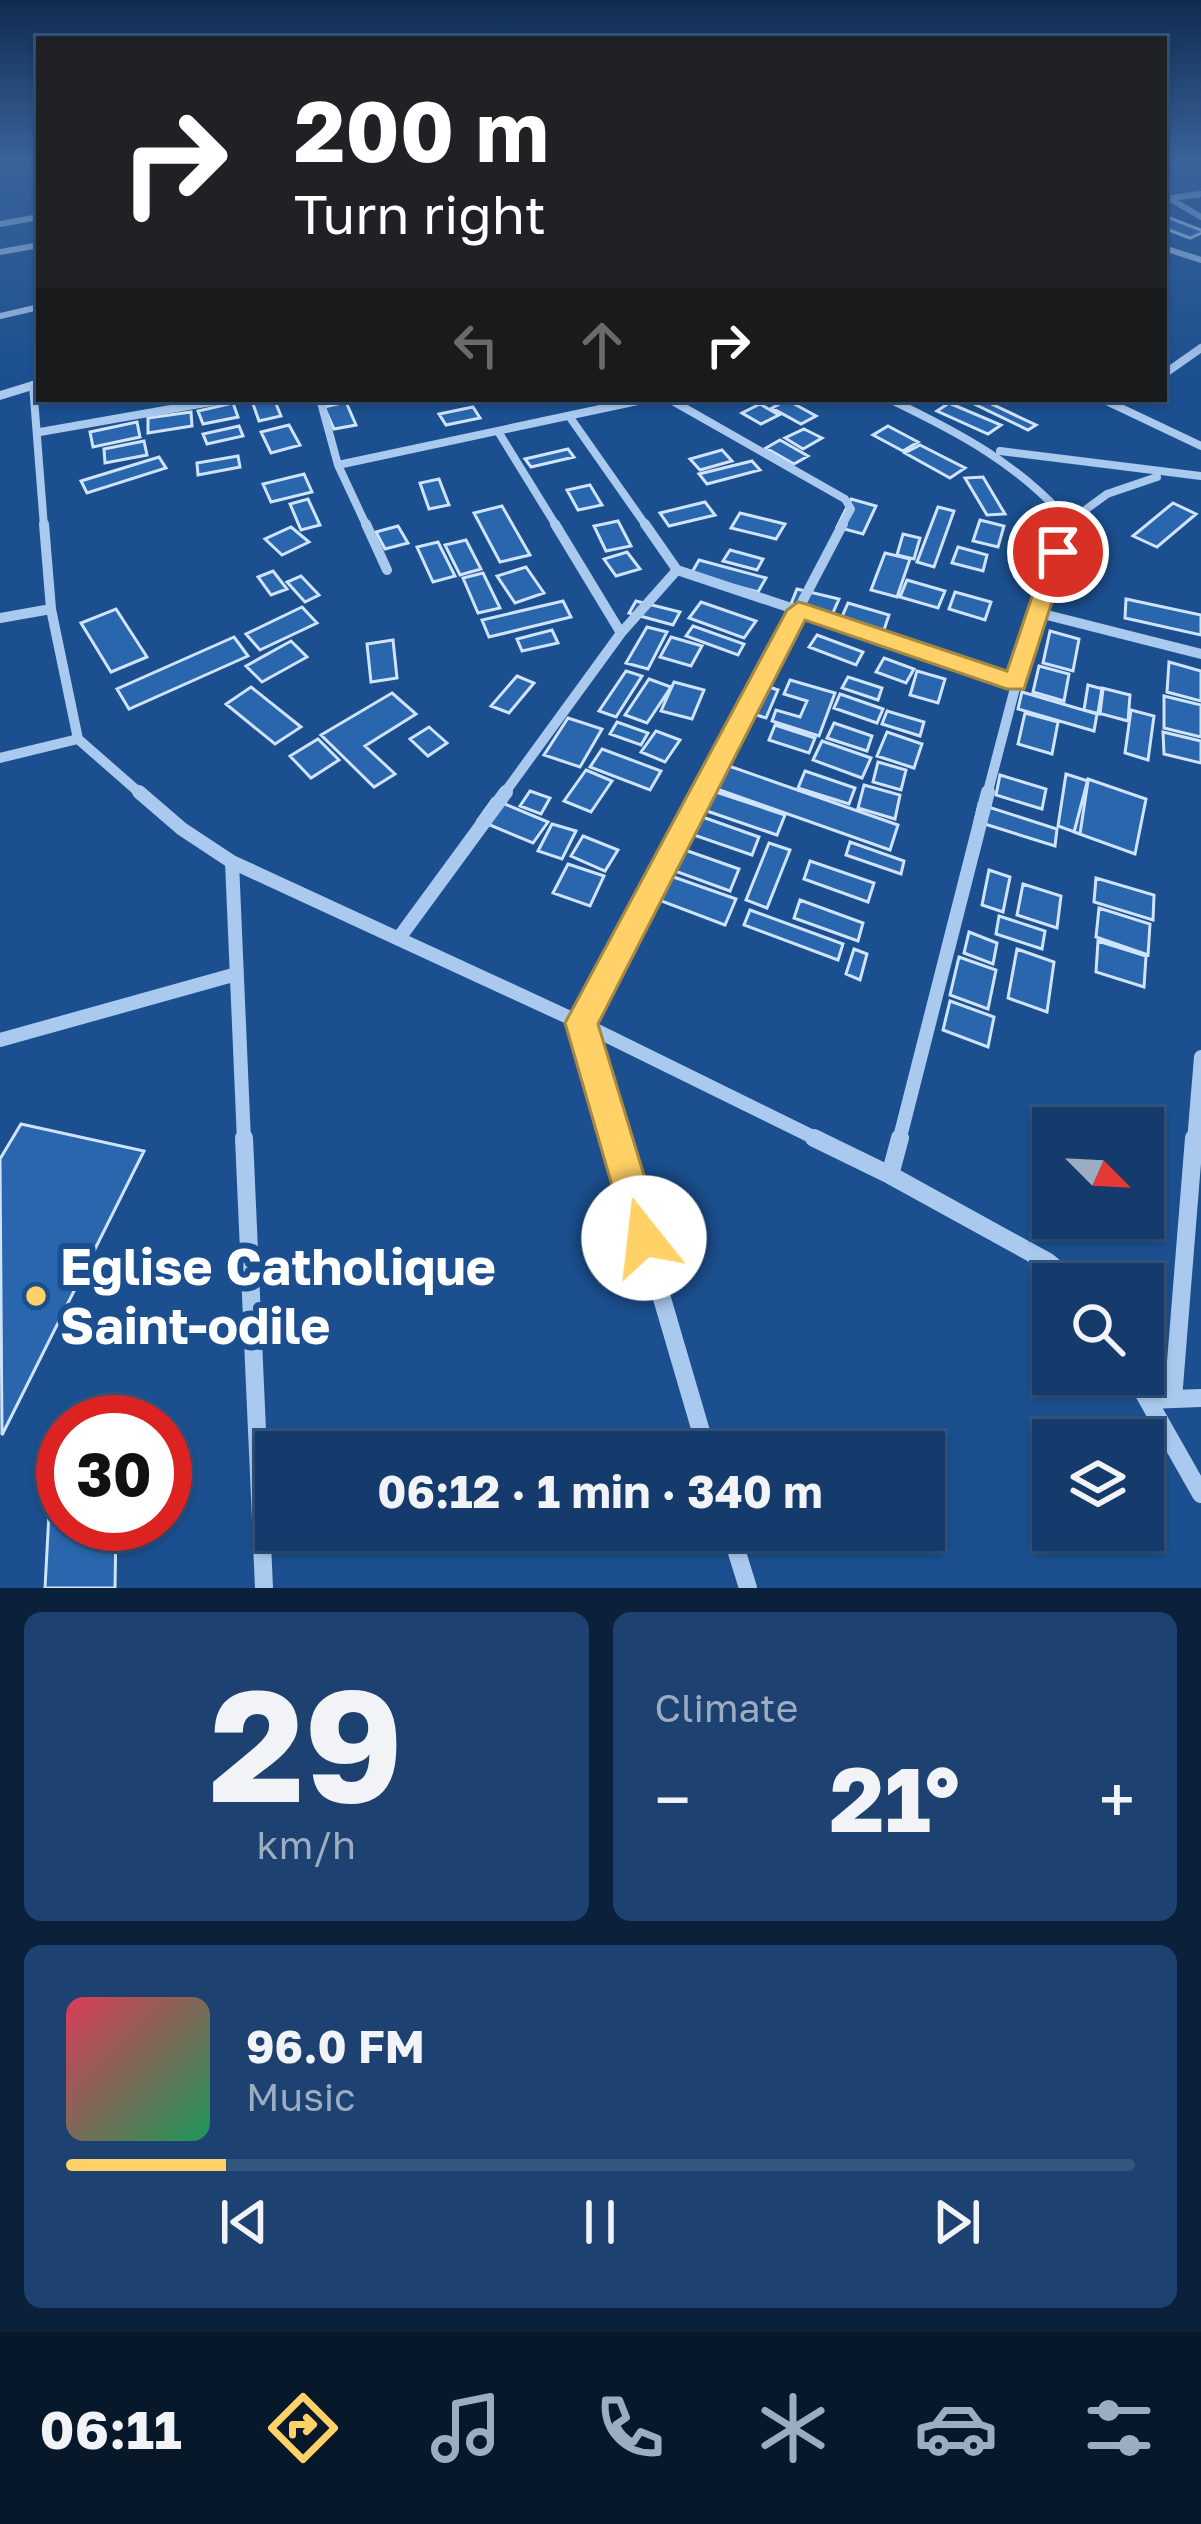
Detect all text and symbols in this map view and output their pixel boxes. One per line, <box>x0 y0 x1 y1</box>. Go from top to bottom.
text: 200 m <box>294 80 549 180</box>
icon: right <box>96 84 252 240</box>
text: Turn right <box>294 181 546 246</box>
icon: left <box>443 312 509 378</box>
icon: ahead <box>569 312 635 378</box>
icon: right <box>695 312 761 378</box>
pin <box>1007 501 1109 603</box>
icon: arrive <box>1025 519 1091 585</box>
north arrow <box>1032 1107 1164 1239</box>
map controls <box>1032 1107 1164 1551</box>
position arrow <box>581 1175 707 1301</box>
place label: Eglise Catholique Saint-odile <box>60 1235 496 1355</box>
button: search <box>1032 1263 1164 1395</box>
marker: Eglise Catholique Saint-odile <box>23 1283 49 1309</box>
speed limit sign: 30 <box>36 1395 192 1551</box>
button: layers <box>1032 1419 1164 1551</box>
text: 06:12 · 1 min · 340 m <box>377 1464 823 1518</box>
text: 29 <box>209 1649 403 1836</box>
text: Climate <box>655 1684 798 1731</box>
text: 21° <box>830 1744 960 1852</box>
text: − <box>655 1759 691 1839</box>
text: + <box>1099 1759 1135 1839</box>
text: km/h <box>257 1821 356 1868</box>
text: 96.0 FM <box>246 2019 425 2073</box>
text: Music <box>246 2073 356 2120</box>
icon: previous <box>211 2189 277 2255</box>
icon: pause <box>567 2189 633 2255</box>
icon: next <box>924 2189 990 2255</box>
icon: directions <box>261 2386 345 2470</box>
icon: music <box>424 2386 508 2470</box>
icon: phone <box>588 2386 672 2470</box>
icon: climate <box>751 2386 835 2470</box>
icon: car <box>914 2386 998 2470</box>
icon: filters <box>1077 2386 1161 2470</box>
text: 06:11 <box>40 2396 182 2461</box>

